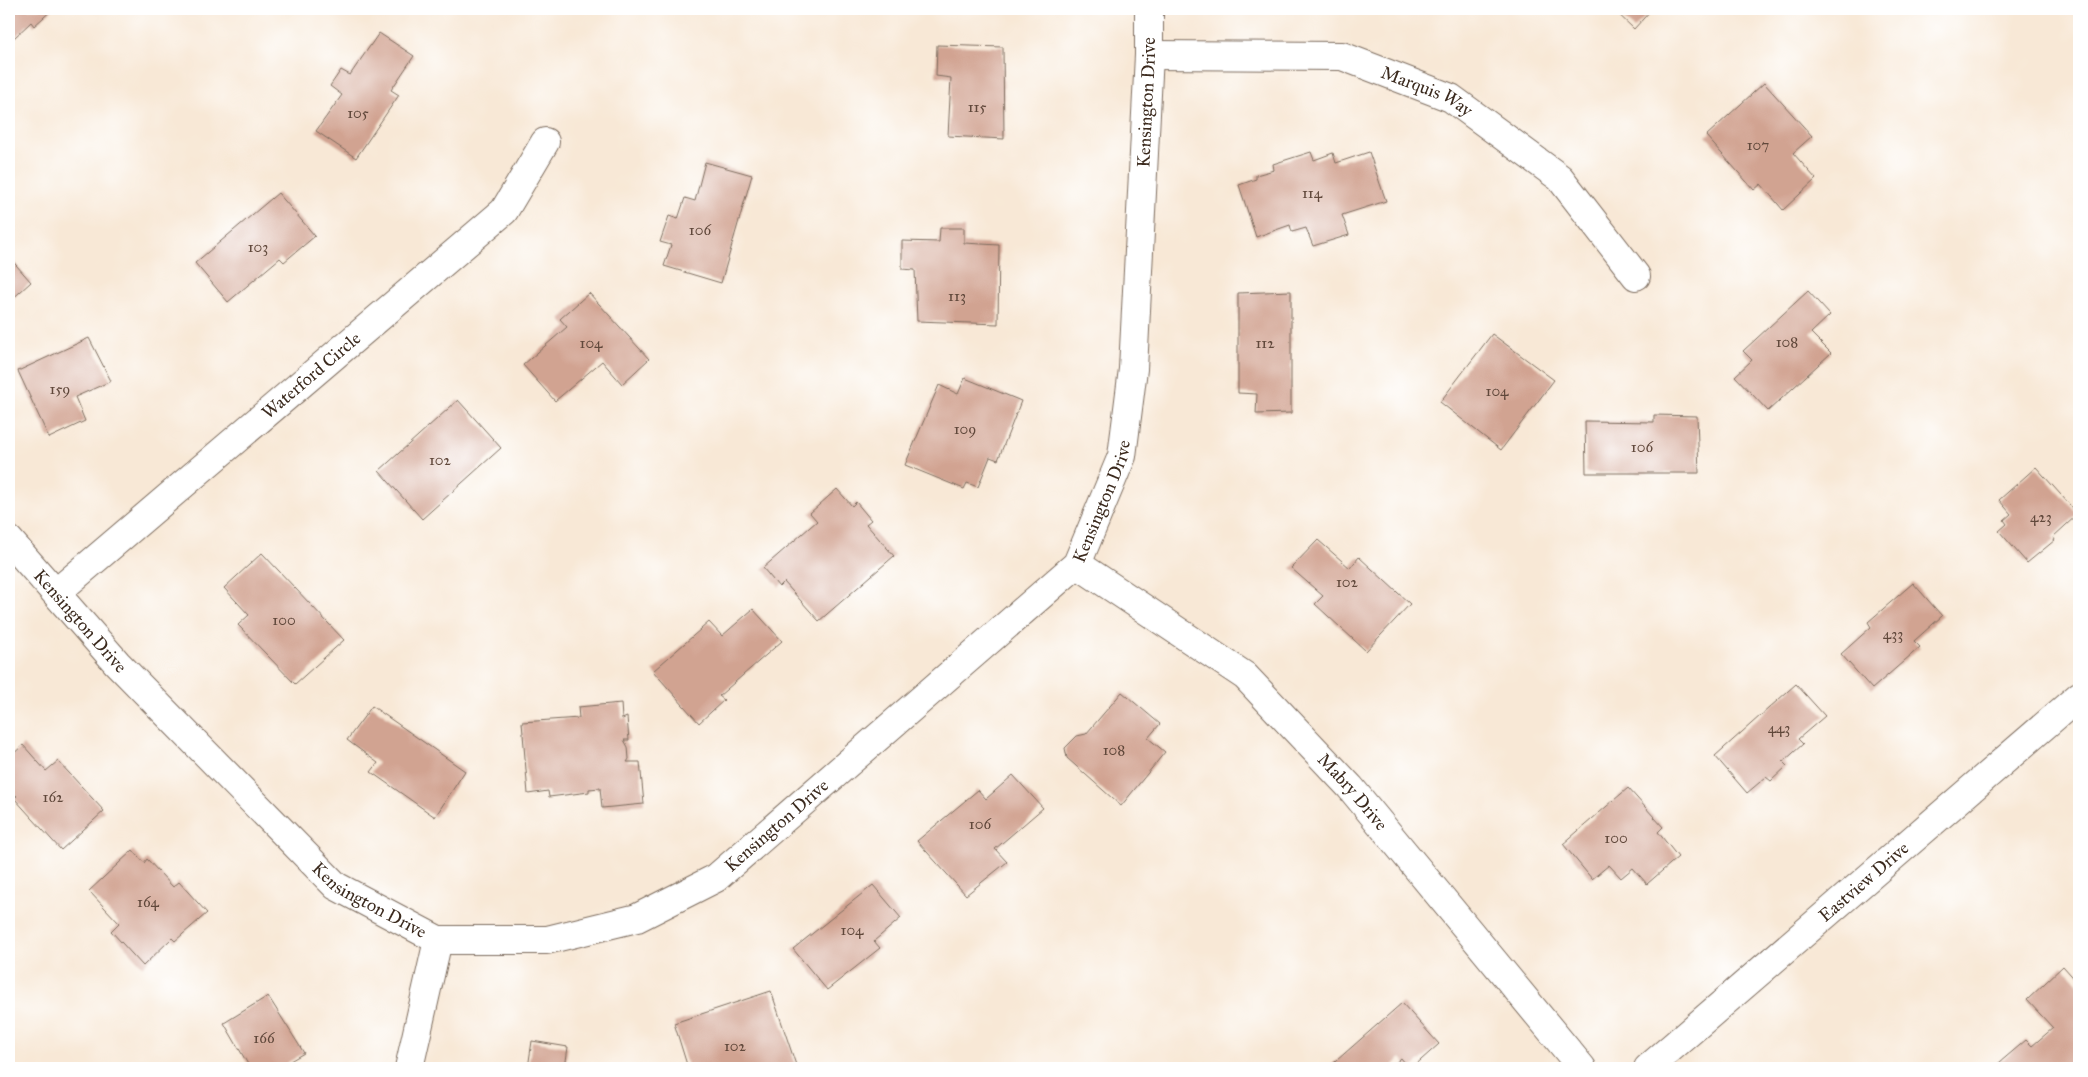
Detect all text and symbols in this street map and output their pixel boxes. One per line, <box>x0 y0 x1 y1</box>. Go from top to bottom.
street label: Kensington Drive <box>1132 37 1160 168</box>
street label: Marquis Way <box>1378 61 1478 122</box>
house number: 115 <box>968 98 986 116</box>
house number: 105 <box>347 104 369 122</box>
house number: 107 <box>1747 136 1769 154</box>
house number: 114 <box>1302 184 1323 202</box>
house number: 106 <box>689 221 712 239</box>
house number: 103 <box>248 238 268 256</box>
house number: 113 <box>948 287 966 305</box>
street label: Waterford Circle <box>257 327 365 424</box>
house number: 108 <box>1776 333 1798 351</box>
house number: 104 <box>580 334 603 352</box>
house number: 112 <box>1255 334 1275 352</box>
house number: 159 <box>50 380 70 398</box>
house number: 104 <box>1486 382 1509 400</box>
house number: 109 <box>954 420 976 438</box>
house number: 106 <box>1631 438 1654 456</box>
street label: Kensington Drive <box>1068 439 1135 566</box>
house number: 102 <box>429 451 452 469</box>
house number: 423 <box>2030 508 2052 526</box>
street label: Kensington Drive <box>29 565 132 677</box>
house number: 102 <box>1336 573 1359 591</box>
house number: 100 <box>272 611 296 629</box>
house number: 433 <box>1883 625 1903 643</box>
house number: 443 <box>1768 719 1790 737</box>
house number: 108 <box>1103 741 1125 759</box>
street label: Mabry Drive <box>1313 749 1392 835</box>
street label: Kensington Drive <box>720 774 833 876</box>
house number: 162 <box>43 788 64 806</box>
house number: 106 <box>969 815 992 833</box>
house number: 100 <box>1604 829 1628 847</box>
street label: Eastview Drive <box>1814 837 1913 927</box>
street label: Kensington Drive <box>308 857 430 943</box>
house number: 164 <box>137 893 160 911</box>
house number: 104 <box>841 921 864 939</box>
house number: 166 <box>253 1029 276 1047</box>
house number: 102 <box>724 1037 747 1055</box>

